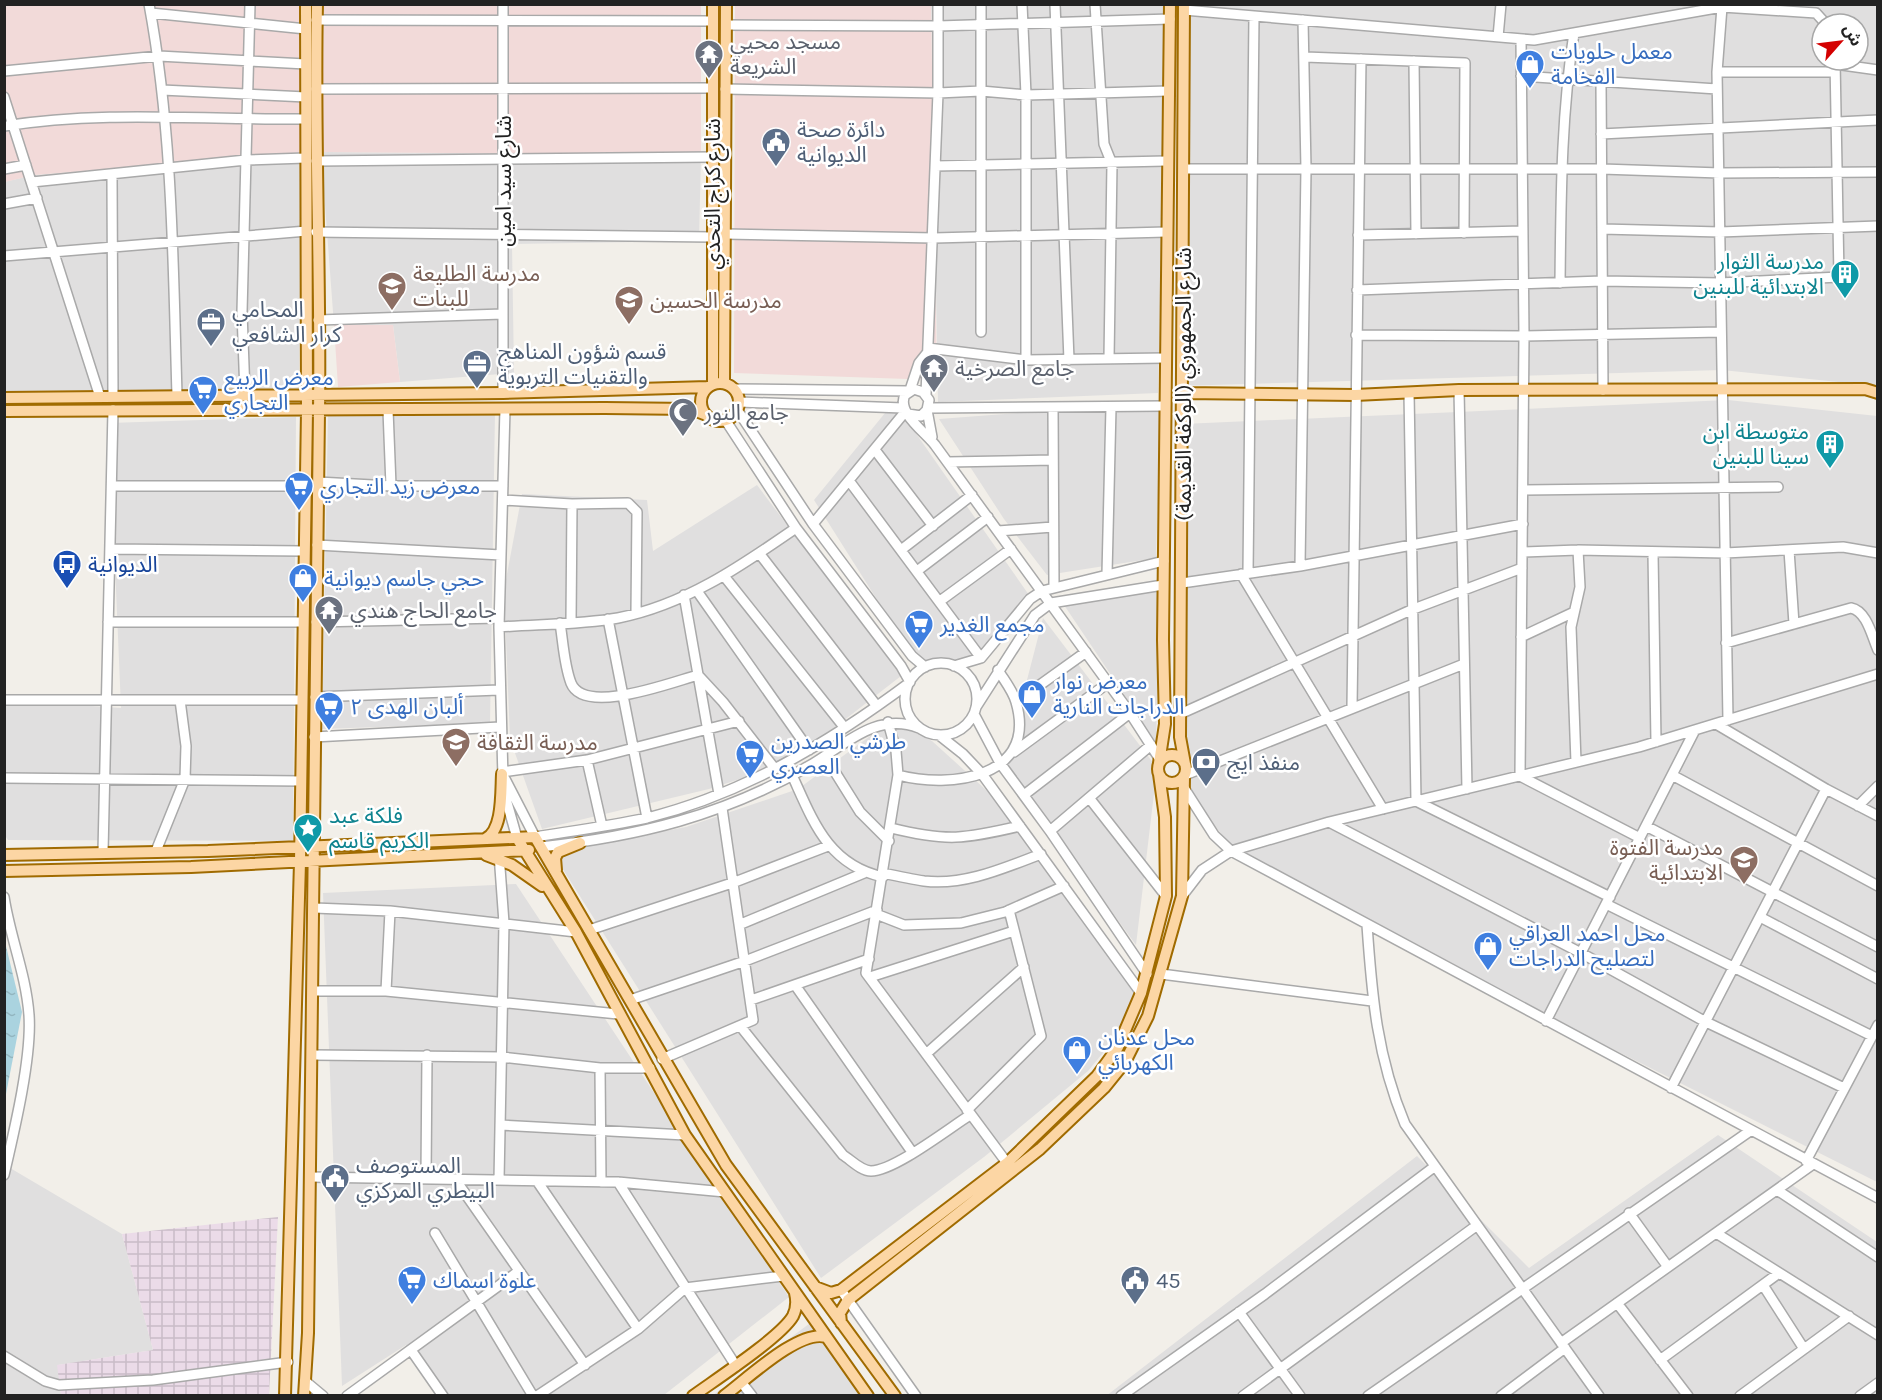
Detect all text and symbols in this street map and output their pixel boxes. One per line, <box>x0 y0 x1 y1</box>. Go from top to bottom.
north arrow <box>1810 12 1870 72</box>
text: ش <box>1839 21 1866 49</box>
place label: مسجد محيي الشريعة <box>730 29 841 80</box>
temple icon: مسجد محيي الشريعة <box>693 38 725 80</box>
place label: معمل حلويات الفخامة <box>1551 39 1673 90</box>
shop icon: معمل حلويات الفخامة <box>1514 48 1546 90</box>
street label: شارع سيد امين <box>491 115 520 247</box>
place label: دائرة صحة الديوانية <box>797 117 885 168</box>
street label: شارع كراج التحدي <box>700 118 729 270</box>
public building icon: دائرة صحة الديوانية <box>760 126 792 168</box>
street label: شارع الجمهوري (الوكفة القديمة) <box>1171 247 1200 521</box>
place label: مدرسة الثوار الابتدائية للبنين <box>1693 249 1824 300</box>
building icon: مدرسة الثوار الابتدائية للبنين <box>1829 258 1861 300</box>
place label: مدرسة الطليعة للبنات <box>413 261 540 312</box>
school or university icon: مدرسة الطليعة للبنات <box>376 270 408 312</box>
school or university icon: مدرسة الحسين <box>613 284 645 326</box>
place label: مدرسة الحسين <box>650 288 782 314</box>
place label: المحامي كرار الشافعي <box>232 297 342 351</box>
office icon: المحامي كرار الشافعي <box>195 306 227 348</box>
place label: قسم شؤون المناهج والتقنيات التربوية <box>498 339 666 390</box>
office icon: قسم شؤون المناهج والتقنيات التربوية <box>461 348 493 390</box>
temple icon: جامع الصرخية <box>918 352 950 394</box>
place label: جامع الصرخية <box>955 356 1074 385</box>
place label: معرض الربيع التجاري <box>224 365 334 419</box>
supermarket icon: معرض الربيع التجاري <box>187 374 219 416</box>
mosque icon: جامع النور <box>667 396 699 438</box>
place label: جامع النور <box>703 400 789 429</box>
place label: متوسطة ابن سينا للبنين <box>1703 419 1809 470</box>
building icon: متوسطة ابن سينا للبنين <box>1814 428 1846 470</box>
supermarket icon: معرض زيد التجاري <box>283 470 315 512</box>
place label: معرض زيد التجاري <box>320 474 480 503</box>
bus stop icon: الديوانية <box>51 548 83 590</box>
place label: الديوانية <box>88 552 158 578</box>
shop icon: حجي جاسم ديوانية <box>287 562 319 604</box>
place label: حجي جاسم ديوانية <box>324 566 484 595</box>
temple icon: جامع الحاج هندي <box>313 594 345 636</box>
place label: جامع الحاج هندي <box>350 598 497 627</box>
supermarket icon: مجمع الغدير <box>903 608 935 650</box>
place label: مجمع الغدير <box>939 612 1045 641</box>
place label: معرض نوار الدراجات النارية <box>1052 669 1184 720</box>
shop icon: معرض نوار الدراجات النارية <box>1016 678 1048 720</box>
supermarket icon: ألبان الهدى ٢ <box>313 690 345 732</box>
place label: ألبان الهدى ٢ <box>350 693 464 720</box>
school or university icon: مدرسة الثقافة <box>440 726 472 768</box>
place label: طرشي الصدرين العصري <box>771 729 906 783</box>
place label: مدرسة الثقافة <box>477 730 598 756</box>
supermarket icon: طرشي الصدرين العصري <box>734 738 766 780</box>
bank icon: منفذ ايج <box>1190 746 1222 788</box>
place label: منفذ ايج <box>1227 750 1300 779</box>
place label: فلكة عبد الكريم قاسم <box>329 803 429 857</box>
place icon: فلكة عبد الكريم قاسم <box>292 812 324 854</box>
place label: مدرسة الفتوة الابتدائية <box>1610 835 1723 886</box>
school or university icon: مدرسة الفتوة الابتدائية <box>1728 844 1760 886</box>
place label: محل احمد العراقي لتصليح الدراجات <box>1509 921 1666 975</box>
shop icon: محل احمد العراقي لتصليح الدراجات <box>1472 930 1504 972</box>
place label: محل عدنان الكهربائي <box>1098 1025 1195 1079</box>
shop icon: محل عدنان الكهربائي <box>1061 1034 1093 1076</box>
place label: المستوصف البيطري المركزي <box>356 1153 495 1207</box>
public building icon: المستوصف البيطري المركزي <box>319 1162 351 1204</box>
supermarket icon: علوة اسماك <box>396 1264 428 1306</box>
public building icon: 45 <box>1119 1264 1151 1306</box>
place label: علوة اسماك <box>433 1268 536 1294</box>
place label: 45 <box>1156 1268 1181 1294</box>

